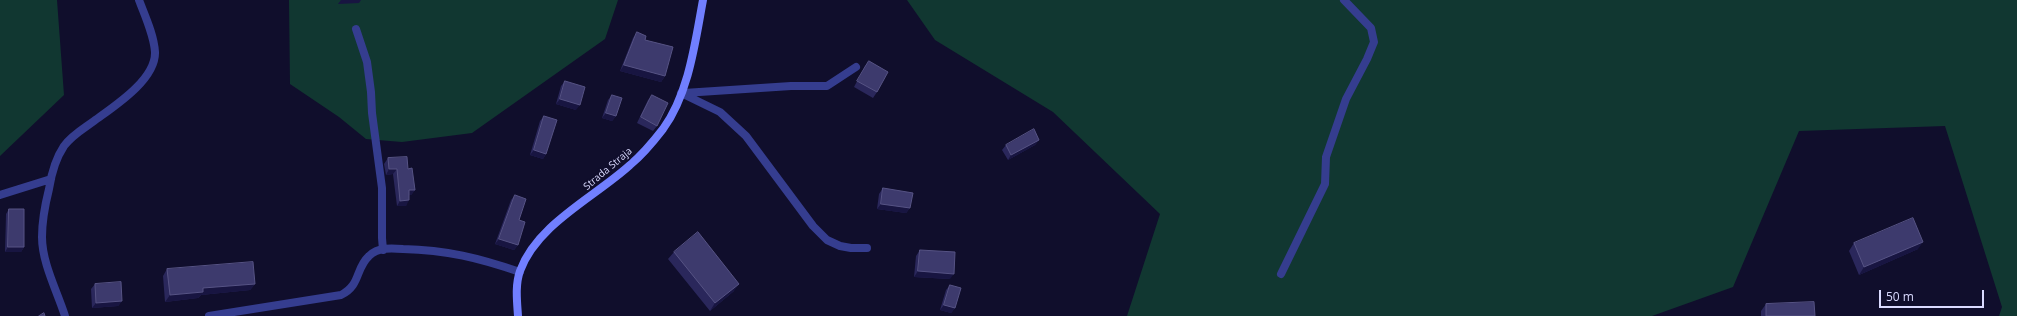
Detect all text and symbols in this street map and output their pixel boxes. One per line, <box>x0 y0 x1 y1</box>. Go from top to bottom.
street label: Strada Straja <box>581 145 635 193</box>
scale bar <box>1881 282 1986 308</box>
text: 50 m <box>1886 288 1914 305</box>

